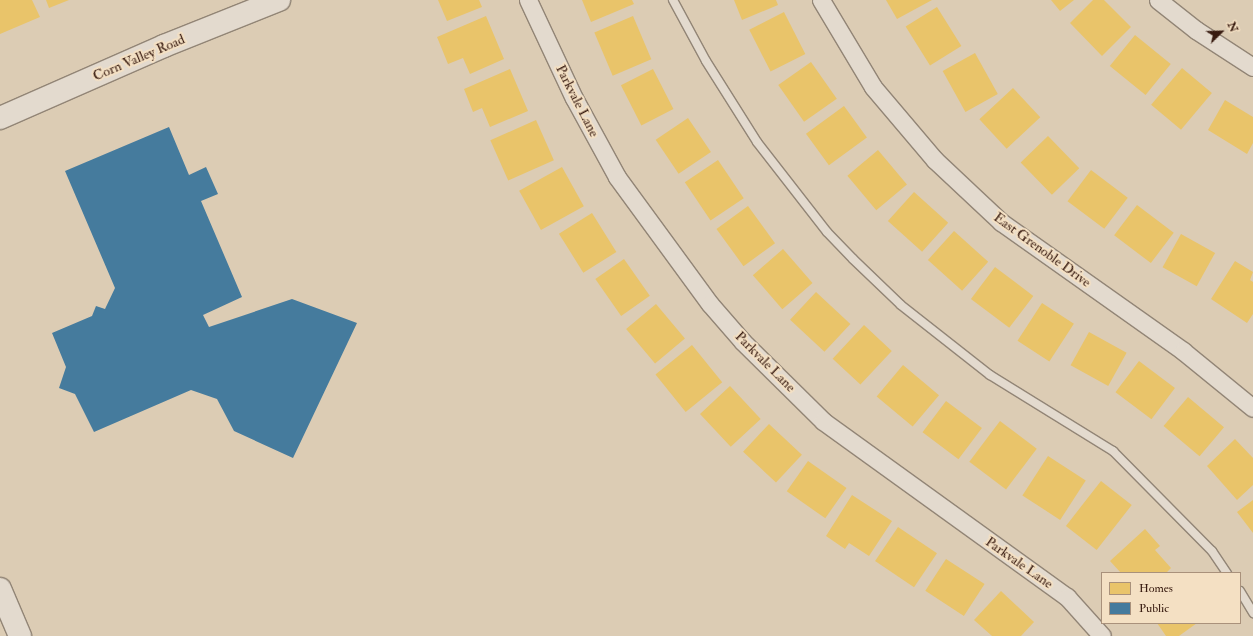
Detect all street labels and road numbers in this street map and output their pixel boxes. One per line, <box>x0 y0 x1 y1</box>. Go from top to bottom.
street label: Corn Valley Road <box>91 31 187 85</box>
street label: Parkvale Lane <box>552 62 602 140</box>
street label: East Grenoble Drive <box>990 209 1094 291</box>
street label: Parkvale Lane <box>731 328 799 396</box>
street label: Parkvale Lane <box>982 534 1056 592</box>

